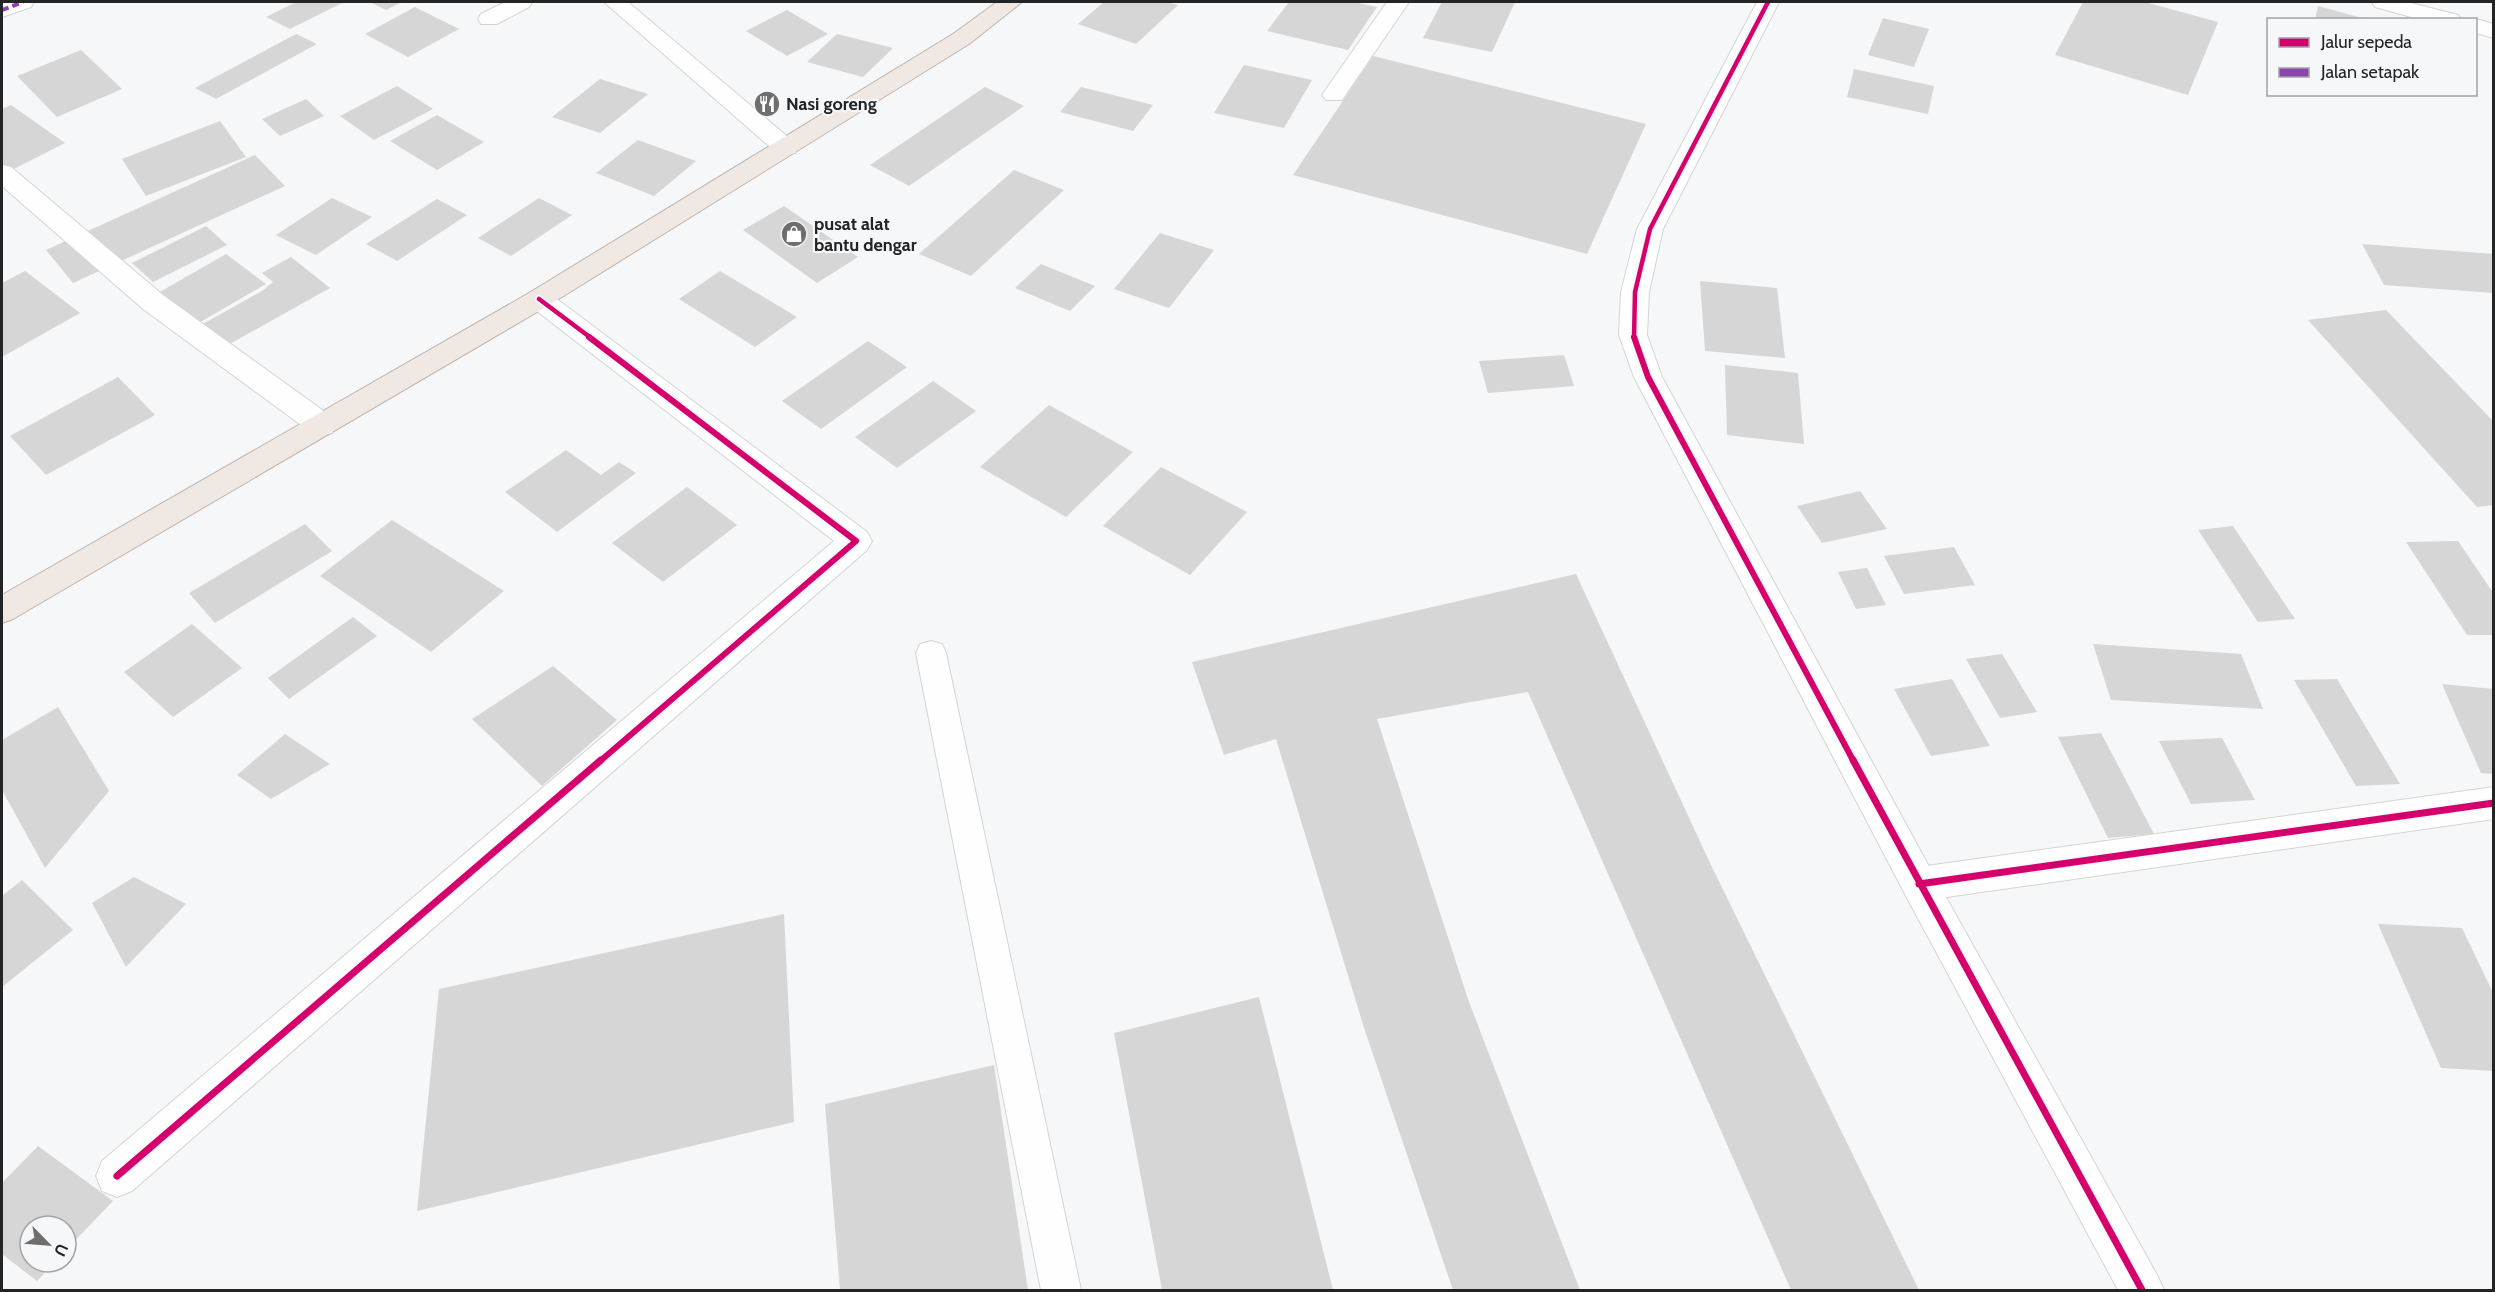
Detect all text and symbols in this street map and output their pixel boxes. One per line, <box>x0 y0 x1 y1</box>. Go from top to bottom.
legend <box>2267 18 2477 96</box>
text: Jalur sepeda <box>2320 31 2412 53</box>
text: Jalan setapak <box>2320 61 2420 83</box>
restaurant icon: Nasi goreng <box>752 89 782 119</box>
place label: Nasi goreng <box>786 93 877 115</box>
place label: pusat alat bantu dengar <box>814 213 917 256</box>
shop icon: pusat alat bantu dengar <box>779 219 809 249</box>
north arrow <box>18 1214 78 1274</box>
text: U <box>50 1241 72 1259</box>

